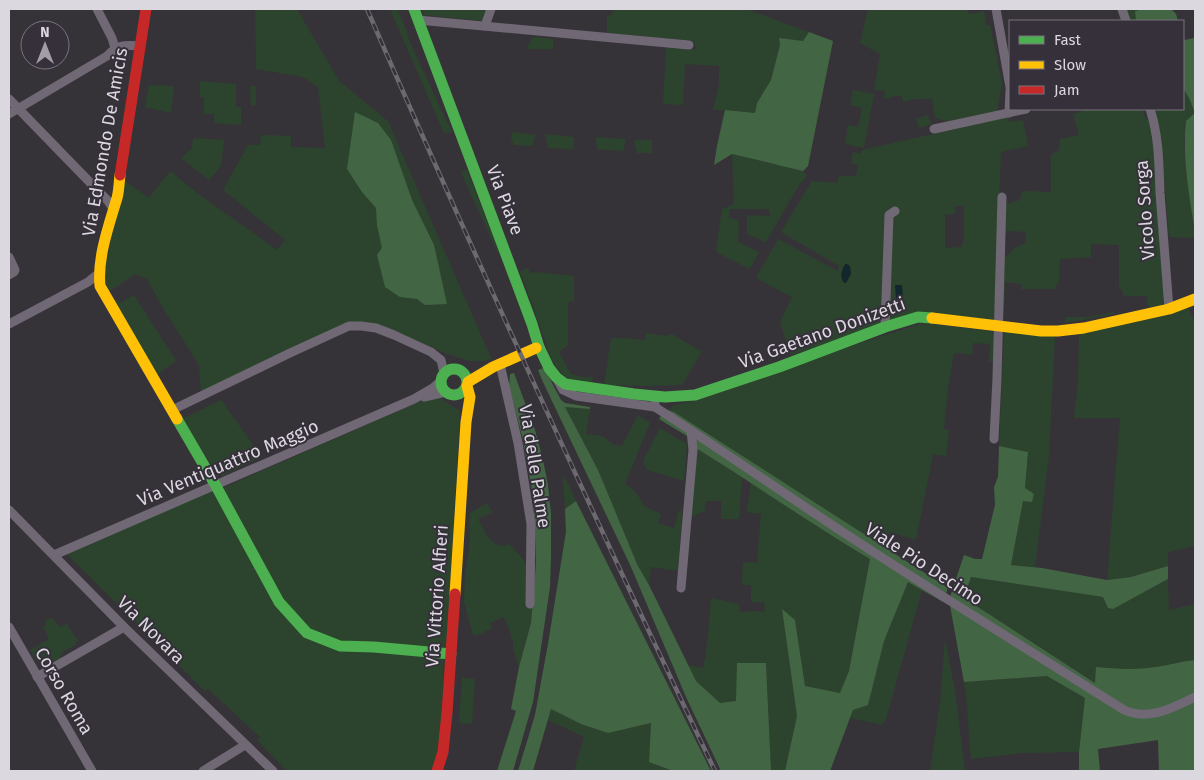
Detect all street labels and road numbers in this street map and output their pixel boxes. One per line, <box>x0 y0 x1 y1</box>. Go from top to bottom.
street label: Via Edmondo De Amicis <box>78 46 132 238</box>
street label: Vicolo Sorga <box>1131 159 1159 261</box>
street label: Via Piave <box>482 162 528 238</box>
street label: Via Gaetano Donizetti <box>736 293 908 373</box>
street label: Via delle Palme <box>514 403 556 529</box>
street label: Via Ventiquattro Maggio <box>134 415 322 511</box>
street label: Viale Pio Decimo <box>861 518 987 610</box>
street label: Via Vittorio Alfieri <box>421 524 453 668</box>
street label: Via Novara <box>113 592 189 668</box>
street label: Corso Roma <box>30 644 98 738</box>

